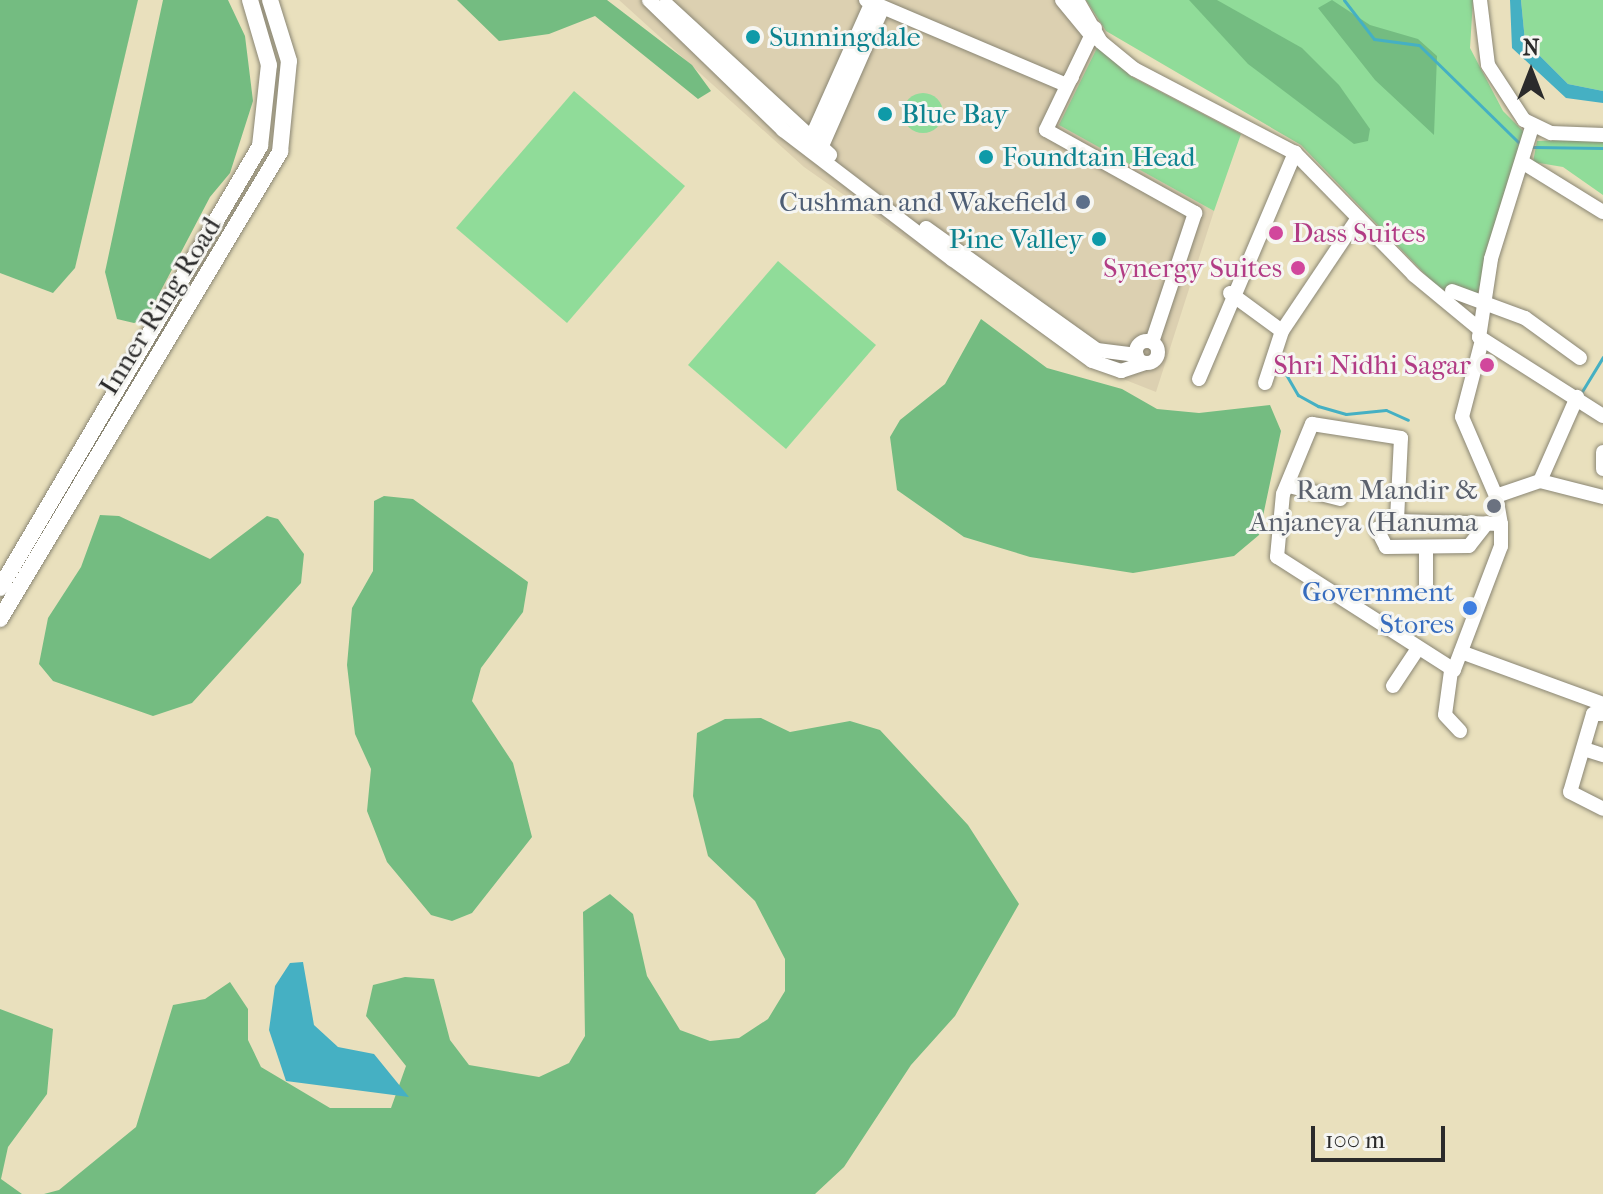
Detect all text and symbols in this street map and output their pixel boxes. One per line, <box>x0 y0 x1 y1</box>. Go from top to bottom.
place label: Sunningdale <box>769 20 921 54</box>
marker: Sunningdale <box>744 28 762 46</box>
north arrow <box>1491 32 1571 112</box>
text: N <box>1523 35 1539 61</box>
place label: Blue Bay <box>901 97 1008 131</box>
marker: Blue Bay <box>876 105 894 123</box>
place label: Foundtain Head <box>1002 140 1195 174</box>
marker: Foundtain Head <box>977 148 995 166</box>
place label: Cushman and Wakefield <box>779 185 1067 219</box>
marker: Cushman and Wakefield <box>1074 193 1092 211</box>
street label: Inner Ring Road <box>92 211 228 401</box>
place label: Dass Suites <box>1292 216 1425 250</box>
place label: Pine Valley <box>949 222 1083 256</box>
marker: Dass Suites <box>1267 224 1285 242</box>
marker: Pine Valley <box>1090 230 1108 248</box>
place label: Synergy Suites <box>1103 251 1282 285</box>
marker: Synergy Suites <box>1289 259 1307 277</box>
place label: Shri Nidhi Sagar <box>1273 348 1471 382</box>
marker: Shri Nidhi Sagar <box>1478 356 1496 374</box>
place label: Ram Mandir & Anjaneya (Hanuma <box>1250 473 1478 539</box>
marker: Ram Mandir & Anjaneya (Hanuma <box>1485 497 1503 515</box>
place label: Government Stores <box>1302 575 1454 641</box>
marker: Government Stores <box>1461 599 1479 617</box>
scale bar <box>1315 1110 1449 1160</box>
text: 100 m <box>1325 1126 1385 1154</box>

